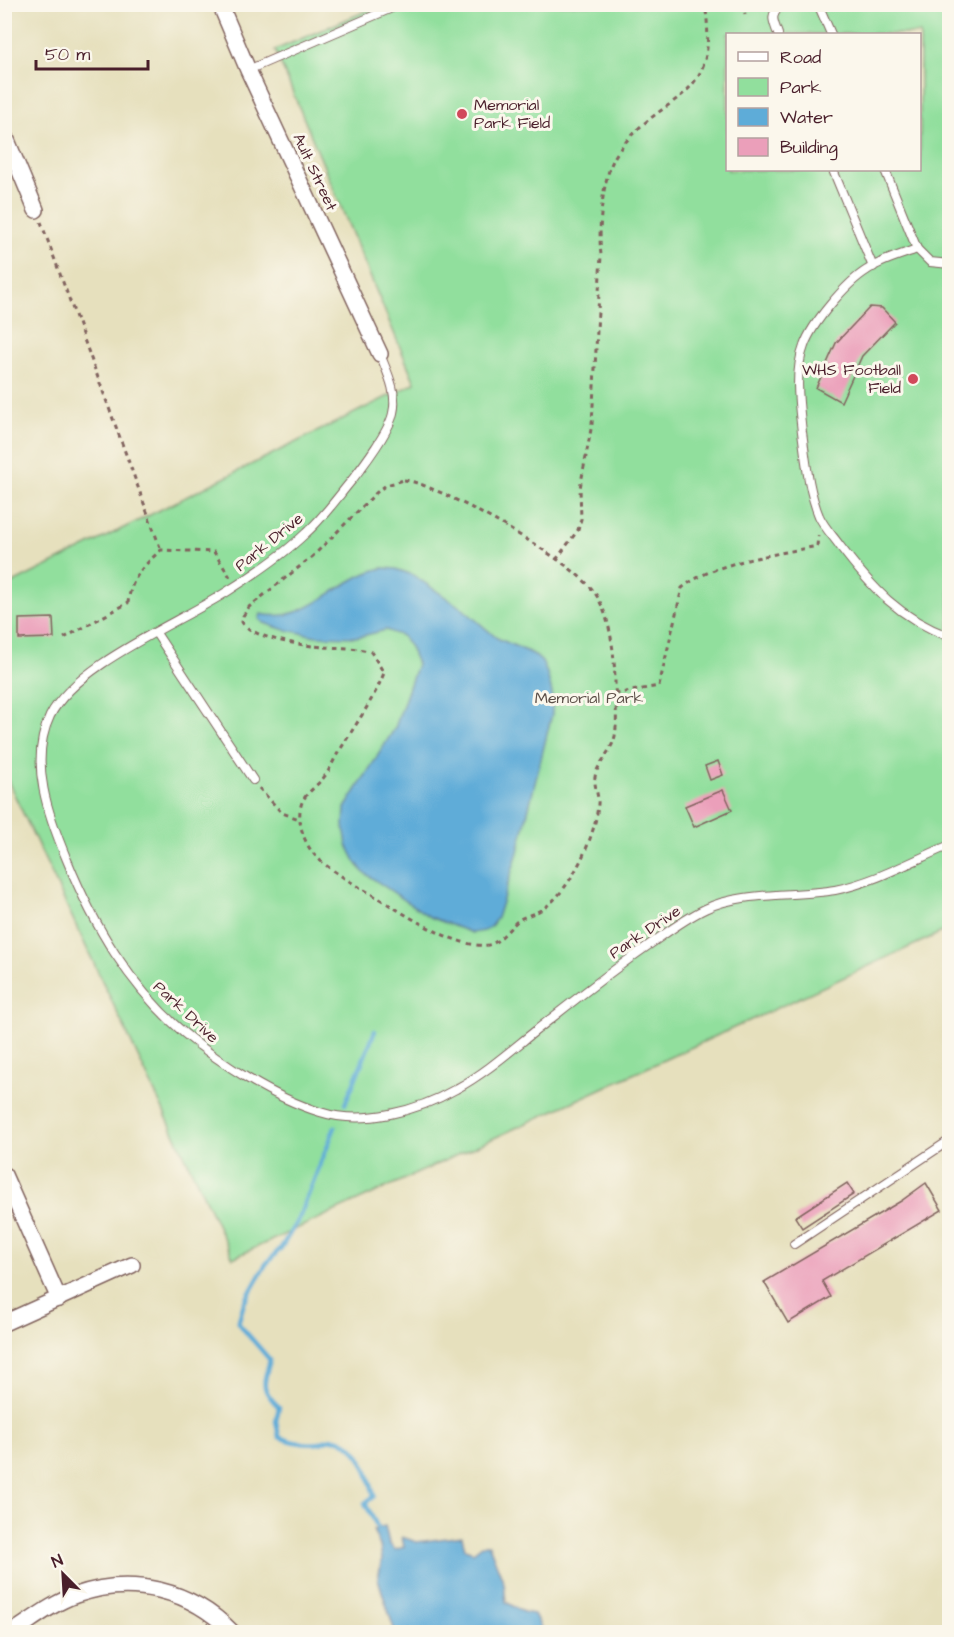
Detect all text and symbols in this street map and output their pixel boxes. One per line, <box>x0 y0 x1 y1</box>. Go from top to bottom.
scale bar <box>36 33 148 71</box>
legend <box>726 33 921 171</box>
text: 50 m <box>45 42 90 67</box>
text: Road <box>780 45 821 70</box>
text: Park <box>780 75 822 100</box>
place label: Memorial Park Field <box>474 94 550 134</box>
text: Water <box>780 105 833 130</box>
marker: Memorial Park Field <box>455 107 469 121</box>
street label: Ault Street <box>287 130 343 215</box>
text: Building <box>780 135 838 161</box>
place label: WHS Football Field <box>802 359 901 399</box>
marker: WHS Football Field <box>906 372 920 386</box>
street label: Park Drive <box>230 507 308 576</box>
park label: Memorial Park <box>535 687 644 709</box>
street label: Park Drive <box>605 900 685 964</box>
street label: Park Drive <box>149 976 224 1048</box>
north arrow <box>33 1544 93 1604</box>
text: N <box>48 1549 66 1573</box>

